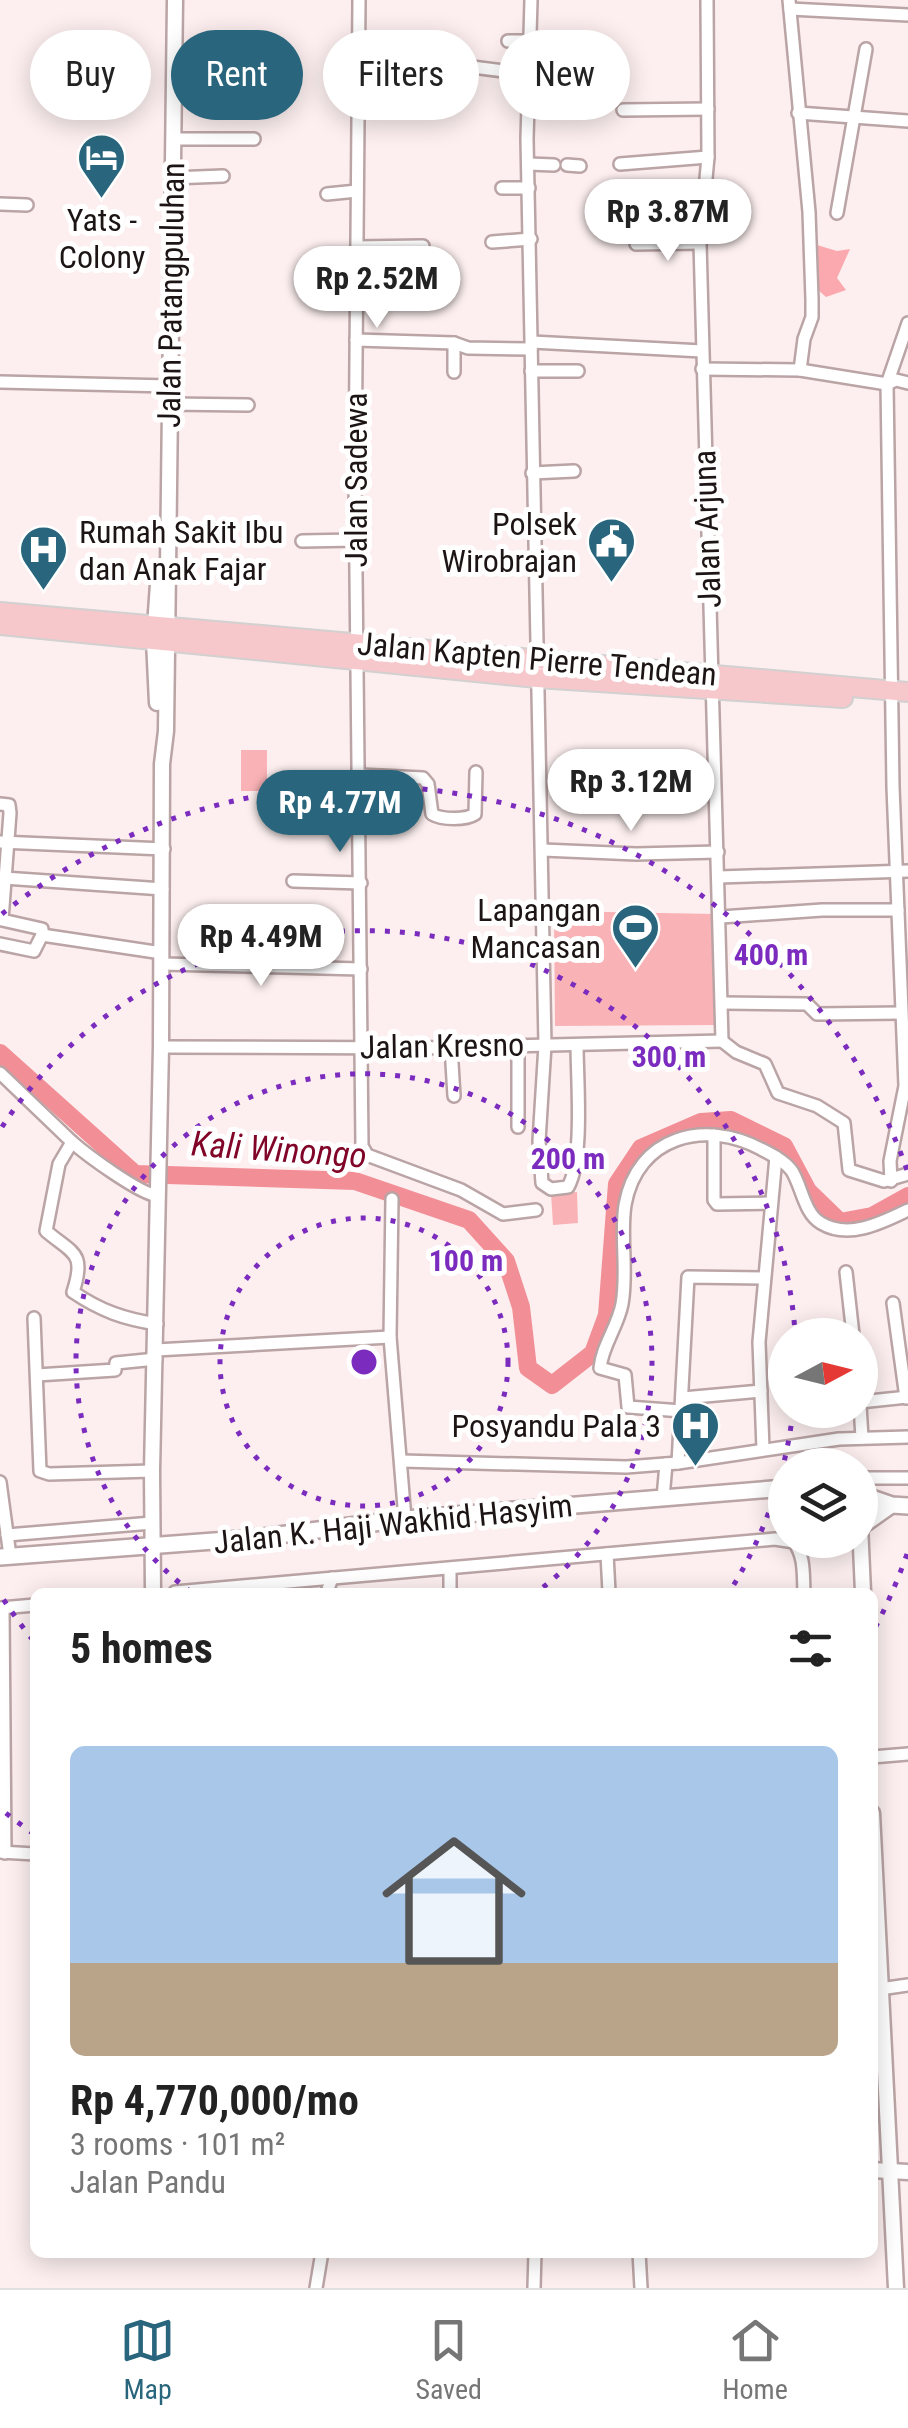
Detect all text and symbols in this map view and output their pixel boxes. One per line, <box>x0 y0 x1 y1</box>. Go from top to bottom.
chip: Buy <box>30 30 151 120</box>
chip: Rent <box>171 30 303 120</box>
chip: Filters <box>323 30 479 120</box>
chip: New <box>499 30 630 120</box>
hotel icon: Yats - Colony <box>76 132 128 200</box>
street label: Jalan Patangpuluhan <box>150 162 192 428</box>
pin: Rp 3.87M <box>565 179 771 264</box>
text: Rp 3.87M <box>607 192 730 230</box>
place label: Yats - Colony <box>59 201 145 276</box>
pin: Rp 2.52M <box>274 246 480 331</box>
text: Rp 2.52M <box>316 259 439 297</box>
street label: Jalan Sadewa <box>337 392 375 568</box>
street label: Jalan Arjuna <box>685 449 729 609</box>
place label: Polsek Wirobrajan <box>442 505 578 580</box>
place label: Rumah Sakit Ibu dan Anak Fajar <box>79 513 283 588</box>
public building icon: Polsek Wirobrajan <box>586 516 638 584</box>
hospital icon: Rumah Sakit Ibu dan Anak Fajar <box>18 524 70 592</box>
street label: Jalan Kapten Pierre Tendean <box>356 624 718 694</box>
pin: Rp 3.12M <box>528 749 734 834</box>
text: Rp 3.12M <box>570 762 693 800</box>
pin: Rp 4.77M <box>237 770 443 855</box>
text: Rp 4.77M <box>279 783 402 821</box>
place label: Lapangan Mancasan <box>470 891 601 966</box>
sports icon: Lapangan Mancasan <box>610 902 662 970</box>
pin: Rp 4.49M <box>158 904 364 989</box>
text: Rp 4.49M <box>200 917 323 955</box>
text: 400 m <box>734 937 808 972</box>
street label: Jalan Kresno <box>359 1026 525 1066</box>
text: 300 m <box>632 1039 706 1074</box>
water label: Kali Winongo <box>190 1123 368 1177</box>
text: 200 m <box>531 1141 605 1176</box>
text: 100 m <box>429 1243 503 1278</box>
north arrow <box>768 1318 878 1428</box>
map controls <box>768 1318 878 1558</box>
centre of rings <box>346 1344 382 1380</box>
hospital icon: Posyandu Pala 3 <box>670 1400 722 1468</box>
place label: Posyandu Pala 3 <box>452 1407 661 1445</box>
button: layers <box>768 1448 878 1558</box>
street label: Jalan K. Haji Wakhid Hasyim <box>212 1486 574 1562</box>
icon: filters <box>783 1621 838 1676</box>
text: 5 homes <box>70 1624 213 1673</box>
icon: home <box>364 1811 544 1991</box>
text: Rp 4,770,000/mo <box>70 2076 359 2125</box>
text: 3 rooms · 101 m² <box>70 2125 285 2163</box>
text: Jalan Pandu <box>70 2163 226 2201</box>
tab: Map <box>120 2313 175 2406</box>
tab: Saved <box>415 2313 482 2406</box>
tab: Home <box>722 2313 788 2406</box>

